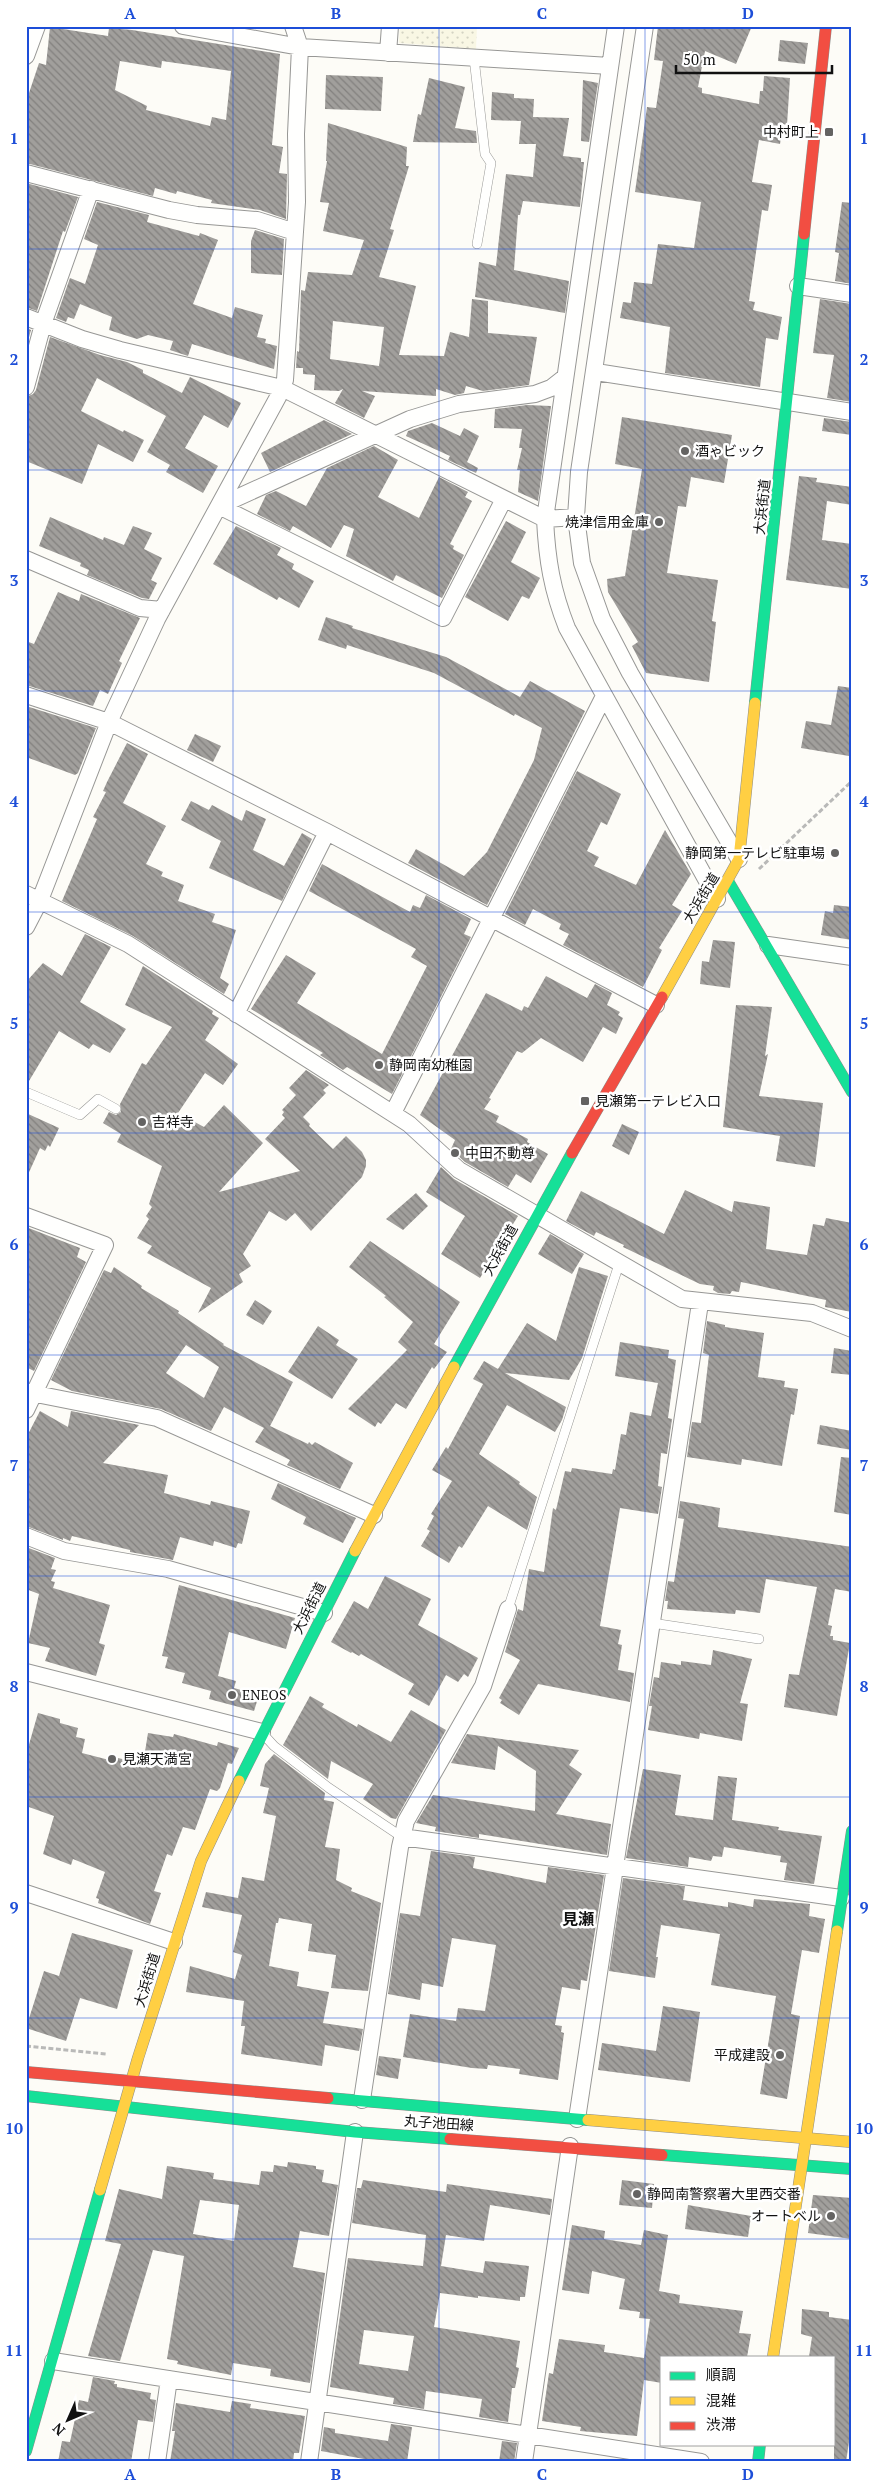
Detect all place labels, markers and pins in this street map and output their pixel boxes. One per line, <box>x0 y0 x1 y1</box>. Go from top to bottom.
place label: 中村町上 <box>763 122 819 141</box>
marker: 中村町上 <box>823 126 835 138</box>
place label: 酒ゃビック <box>695 441 765 460</box>
marker: 酒ゃビック <box>679 445 691 457</box>
place label: 焼津信用金庫 <box>565 512 649 531</box>
marker: 焼津信用金庫 <box>653 516 665 528</box>
place label: 静岡第一テレビ駐車場 <box>685 843 825 862</box>
marker: 静岡第一テレビ駐車場 <box>829 847 841 859</box>
place label: 静岡南幼稚園 <box>389 1055 473 1074</box>
marker: 静岡南幼稚園 <box>373 1059 385 1071</box>
place label: 見瀬第一テレビ入口 <box>595 1091 721 1110</box>
marker: 見瀬第一テレビ入口 <box>579 1095 591 1107</box>
place label: 吉祥寺 <box>152 1112 194 1131</box>
marker: 吉祥寺 <box>136 1116 148 1128</box>
place label: 中田不動尊 <box>465 1143 535 1162</box>
marker: 中田不動尊 <box>449 1147 461 1159</box>
place label: ENEOS <box>242 1685 286 1704</box>
marker: ENEOS <box>226 1689 238 1701</box>
place label: 見瀬天満宮 <box>122 1749 192 1768</box>
marker: 見瀬天満宮 <box>106 1753 118 1765</box>
place label: 平成建設 <box>714 2045 770 2064</box>
marker: 平成建設 <box>774 2049 786 2061</box>
place label: 静岡南警察署大里西交番 <box>647 2184 801 2203</box>
marker: 静岡南警察署大里西交番 <box>631 2188 643 2200</box>
place label: オートベル <box>751 2206 821 2225</box>
marker: オートベル <box>825 2210 837 2222</box>

